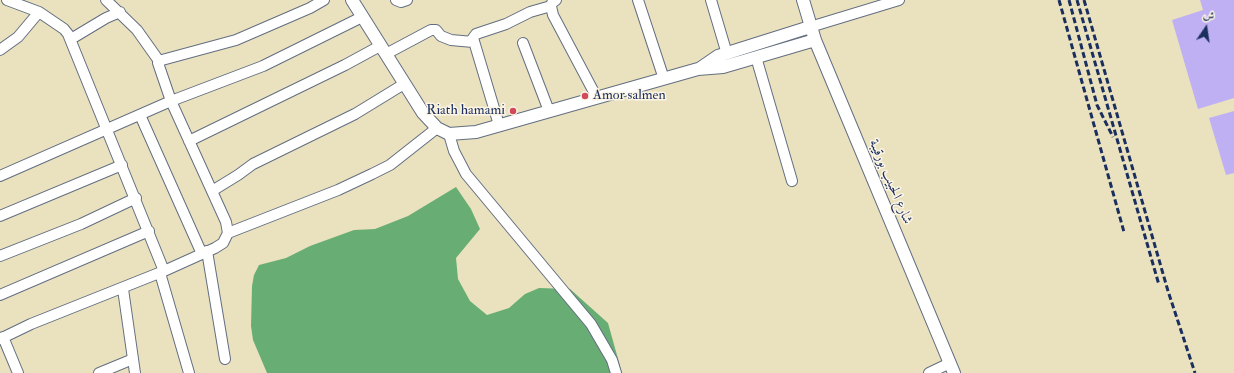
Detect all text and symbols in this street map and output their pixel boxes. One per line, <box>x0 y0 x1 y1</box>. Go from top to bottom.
north arrow <box>1186 8 1226 48</box>
text: ش <box>1202 8 1216 23</box>
place label: Amor salmen <box>593 88 666 104</box>
marker: Amor salmen <box>580 91 590 101</box>
place label: Riath hamami <box>426 103 505 119</box>
marker: Riath hamami <box>508 106 518 116</box>
street label: شارع الحبيب بورقيبة <box>865 137 915 227</box>

